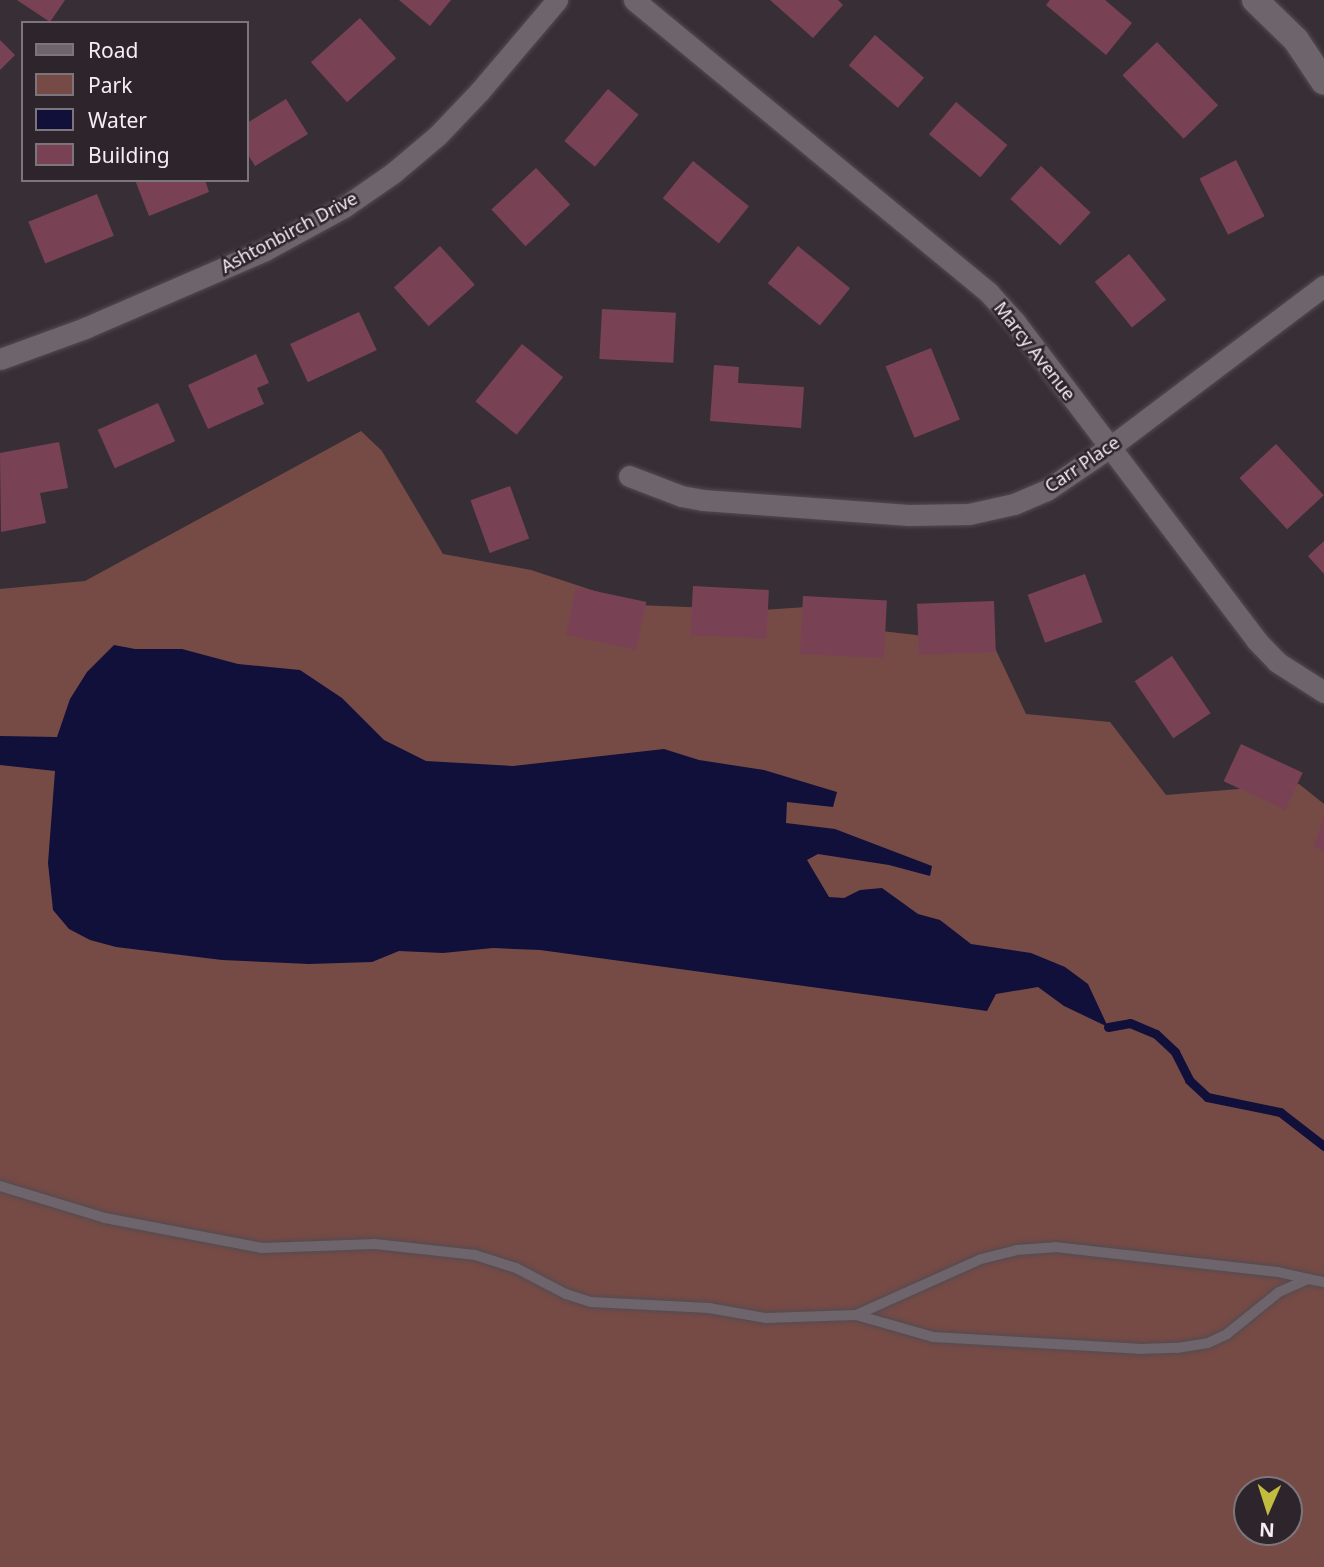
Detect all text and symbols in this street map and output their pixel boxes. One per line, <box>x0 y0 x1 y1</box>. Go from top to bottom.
legend <box>21 21 248 182</box>
text: Road <box>88 36 138 64</box>
text: Park <box>88 71 132 99</box>
text: Water <box>88 106 147 134</box>
text: Building <box>88 141 170 169</box>
street label: Ashtonbirch Drive <box>217 187 361 277</box>
street label: Marcy Avenue <box>990 297 1080 405</box>
street label: Carr Place <box>1041 431 1123 497</box>
north arrow <box>1233 1476 1303 1546</box>
text: N <box>1259 1517 1275 1543</box>

